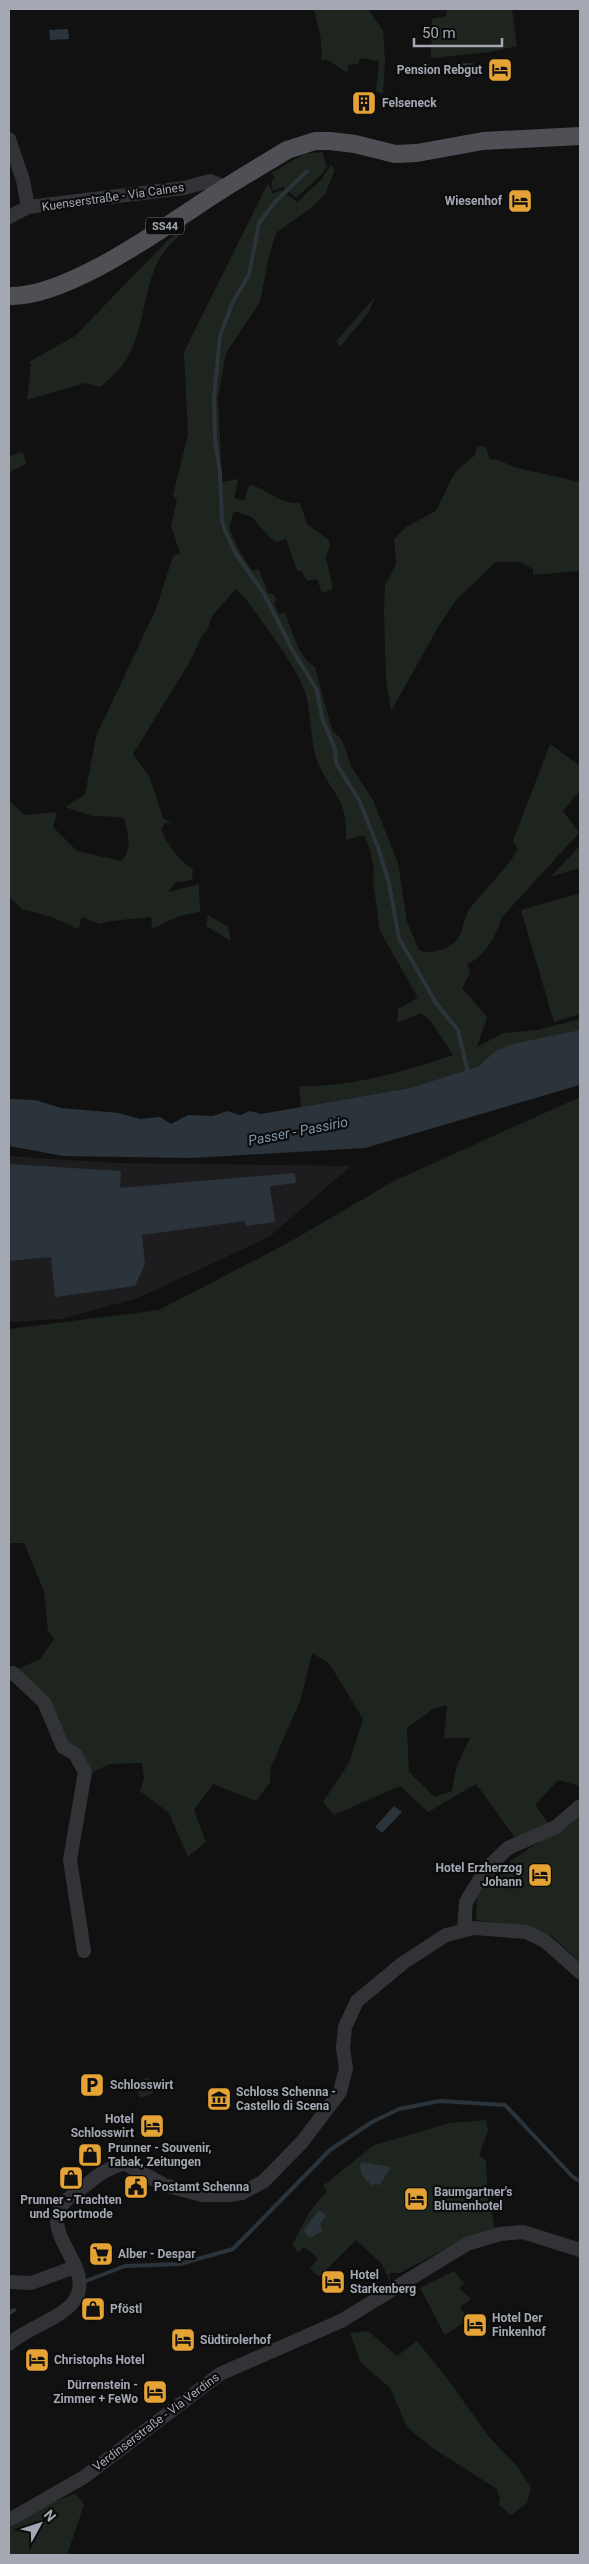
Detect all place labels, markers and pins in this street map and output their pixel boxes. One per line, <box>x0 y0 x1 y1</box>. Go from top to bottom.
hotel icon: Pension Rebgut <box>487 57 513 83</box>
place label: Pension Rebgut <box>397 63 482 77</box>
building icon: Felseneck <box>351 90 377 116</box>
place label: Felseneck <box>382 96 437 110</box>
hotel icon: Wiesenhof <box>507 188 533 214</box>
place label: Wiesenhof <box>445 194 503 208</box>
place label: Hotel Erzherzog Johann <box>436 1861 522 1889</box>
hotel icon: Hotel Erzherzog Johann <box>527 1862 553 1888</box>
parking icon: Schlosswirt <box>79 2072 105 2098</box>
place label: Schlosswirt <box>110 2078 173 2092</box>
place label: Schloss Schenna - Castello di Scena <box>236 2085 336 2113</box>
museum icon: Schloss Schenna - Castello di Scena <box>206 2086 232 2112</box>
place label: Hotel Schlosswirt <box>71 2112 134 2140</box>
hotel icon: Hotel Schlosswirt <box>139 2113 165 2139</box>
place label: Prunner - Souvenir, Tabak, Zeitungen <box>108 2141 212 2169</box>
shop icon: Prunner - Souvenir, Tabak, Zeitungen <box>77 2142 103 2168</box>
shop icon: Prunner - Trachten und Sportmode <box>58 2165 84 2191</box>
public building icon: Postamt Schenna <box>123 2174 149 2200</box>
place label: Postamt Schenna <box>154 2180 250 2194</box>
place label: Baumgartner's Blumenhotel <box>434 2185 513 2213</box>
hotel icon: Baumgartner's Blumenhotel <box>403 2186 429 2212</box>
place label: Prunner - Trachten und Sportmode <box>20 2193 122 2221</box>
supermarket icon: Alber - Despar <box>88 2241 114 2267</box>
place label: Alber - Despar <box>118 2247 196 2261</box>
place label: Hotel Starkenberg <box>350 2268 416 2296</box>
hotel icon: Hotel Starkenberg <box>320 2269 346 2295</box>
shop icon: Pföstl <box>80 2296 106 2322</box>
place label: Pföstl <box>110 2302 142 2316</box>
place label: Hotel Der Finkenhof <box>492 2311 546 2339</box>
hotel icon: Hotel Der Finkenhof <box>462 2312 488 2338</box>
hotel icon: Südtirolerhof <box>170 2327 196 2353</box>
place label: Südtirolerhof <box>200 2333 272 2347</box>
hotel icon: Christophs Hotel <box>24 2347 50 2373</box>
place label: Christophs Hotel <box>54 2353 145 2367</box>
place label: Dürrenstein - Zimmer + FeWo <box>53 2378 138 2406</box>
hotel icon: Dürrenstein - Zimmer + FeWo <box>142 2379 168 2405</box>

